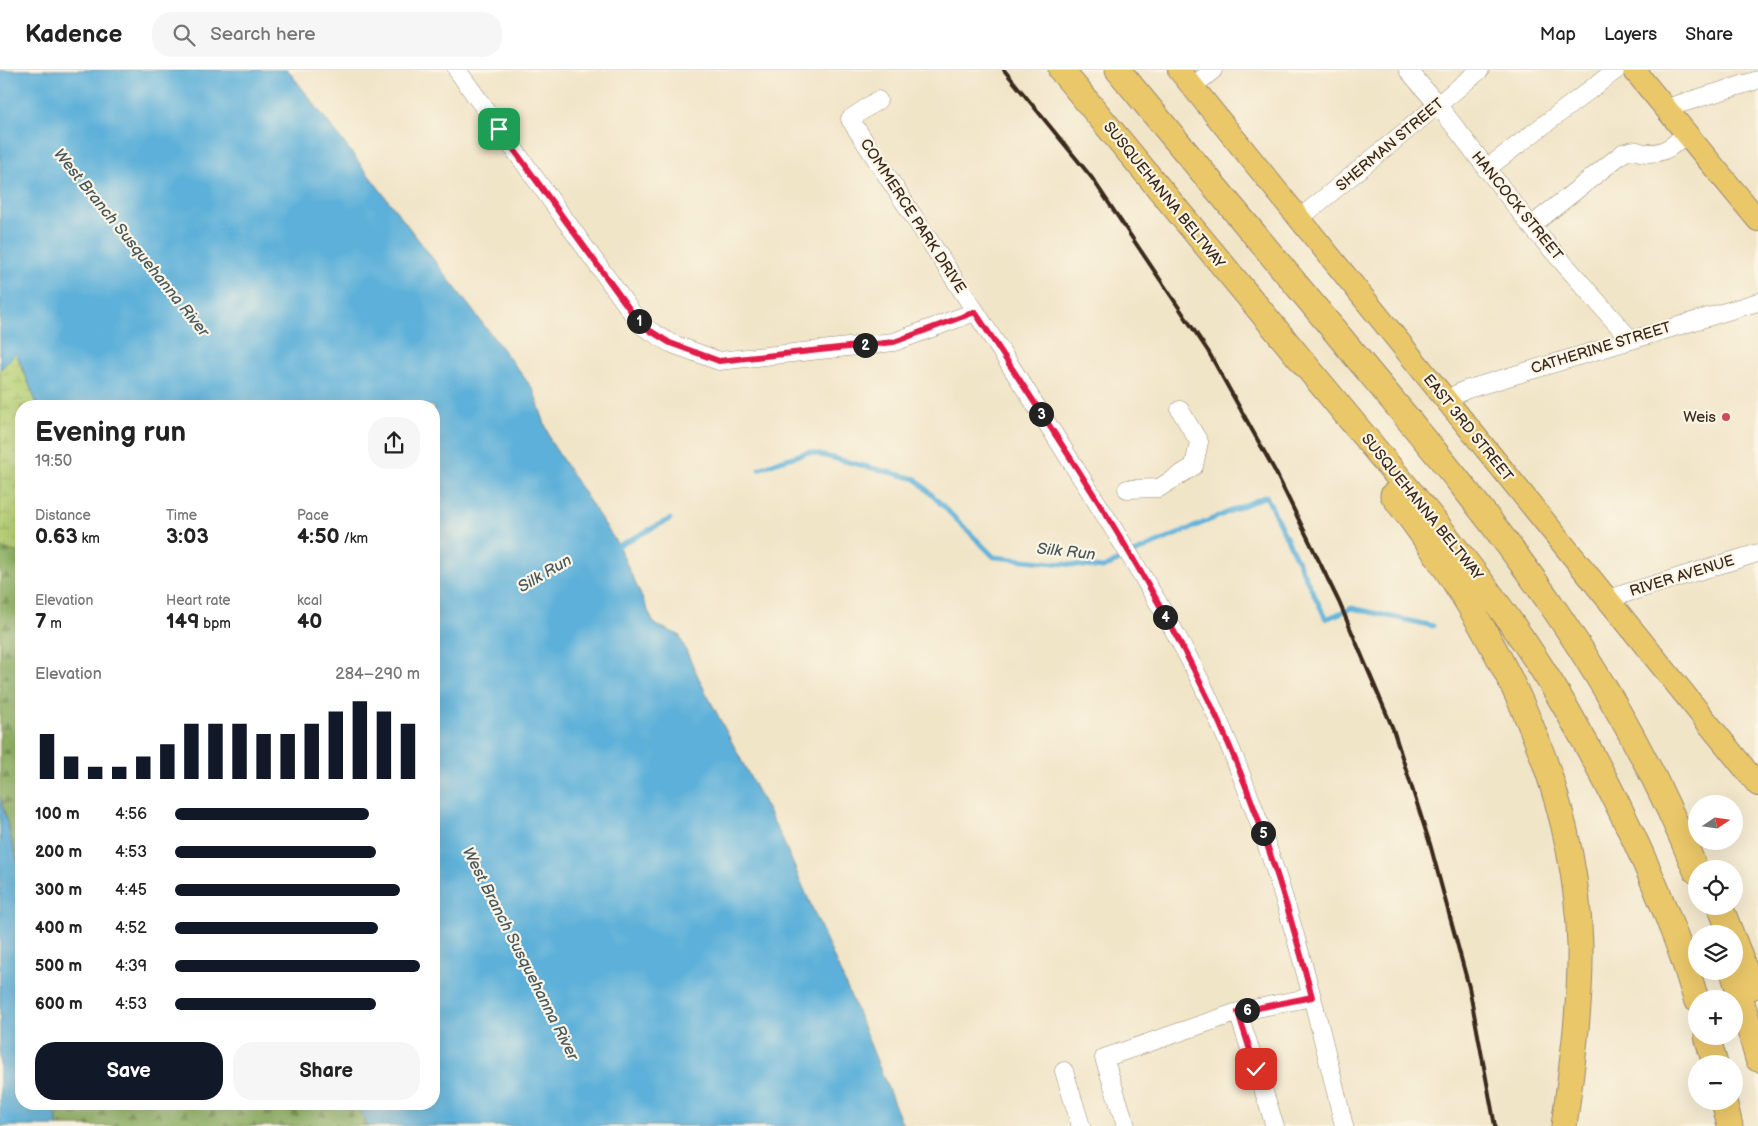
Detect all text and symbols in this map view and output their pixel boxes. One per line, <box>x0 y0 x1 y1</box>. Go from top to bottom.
search box <box>152 12 502 57</box>
text: Kadence <box>25 20 122 49</box>
icon: search <box>170 21 198 49</box>
text: Search here <box>210 23 316 46</box>
text: Map <box>1540 24 1576 45</box>
text: Layers <box>1604 24 1657 45</box>
text: Share <box>1685 24 1733 45</box>
street label: SHERMAN STREET <box>1332 94 1448 196</box>
pin <box>478 108 520 150</box>
icon: arrive <box>485 115 513 143</box>
street label: SUSQUEHANNA BELTWAY <box>1099 118 1229 272</box>
street label: COMMERCE PARK DRIVE <box>856 135 970 297</box>
water label: West Branch Susquehanna River <box>49 145 214 342</box>
street label: HANCOCK STREET <box>1467 148 1567 264</box>
pin: 1 <box>626 308 652 334</box>
text: 1 <box>637 313 642 330</box>
street label: CATHERINE STREET <box>1529 318 1673 378</box>
pin: 2 <box>852 332 878 358</box>
text: 2 <box>861 337 870 354</box>
street label: EAST 3RD STREET <box>1419 370 1517 486</box>
pin: 3 <box>1028 402 1054 426</box>
text: 3 <box>1037 406 1046 423</box>
place label: Weis <box>1683 408 1717 427</box>
marker: Weis <box>1720 411 1732 423</box>
text: Evening run <box>35 416 186 449</box>
button: share <box>368 417 420 469</box>
street label: SUSQUEHANNA BELTWAY <box>1357 430 1487 584</box>
text: 19:50 <box>35 452 72 471</box>
text: Distance <box>35 507 91 524</box>
text: Time <box>166 507 197 524</box>
text: Pace <box>297 507 329 524</box>
text: 0.63 <box>35 524 78 549</box>
text: 3:03 <box>166 524 209 549</box>
text: 4:50 <box>297 524 340 549</box>
text: km <box>78 530 100 547</box>
text: /km <box>340 530 368 547</box>
water label: Silk Run <box>1036 539 1096 565</box>
water label: Silk Run <box>515 551 575 597</box>
street label: RIVER AVENUE <box>1627 551 1737 601</box>
text: Elevation <box>35 592 93 609</box>
text: Heart rate <box>166 592 231 609</box>
text: kcal <box>297 592 322 609</box>
pin: 4 <box>1152 604 1178 630</box>
text: 7 <box>35 609 47 634</box>
text: 149 <box>166 609 200 634</box>
text: 40 <box>297 609 322 634</box>
text: 4 <box>1161 609 1170 626</box>
text: m <box>47 615 62 632</box>
text: bpm <box>200 615 231 632</box>
text: Elevation <box>35 665 102 684</box>
text: 284–290 m <box>335 665 420 684</box>
north arrow <box>1688 795 1742 850</box>
map controls <box>1688 795 1743 1110</box>
text: 100 m <box>35 805 80 824</box>
text: 4:56 <box>115 805 147 824</box>
pin: 5 <box>1250 820 1276 846</box>
text: 5 <box>1259 825 1268 842</box>
text: 200 m <box>35 843 82 862</box>
text: 4:53 <box>115 843 147 862</box>
water label: West Branch Susquehanna River <box>458 844 583 1065</box>
button: locate <box>1688 860 1743 915</box>
text: 300 m <box>35 881 82 900</box>
text: 4:45 <box>115 881 147 900</box>
text: 400 m <box>35 919 82 938</box>
text: 4:52 <box>115 919 147 938</box>
button: layers <box>1688 925 1743 980</box>
text: 500 m <box>35 957 82 976</box>
text: 4:39 <box>115 957 147 976</box>
button: + <box>1688 990 1743 1045</box>
text: 600 m <box>35 995 83 1014</box>
text: 4:53 <box>115 995 147 1014</box>
pin: 6 <box>1234 998 1260 1022</box>
text: 6 <box>1243 1002 1252 1019</box>
button: Save <box>35 1042 223 1100</box>
button: Share <box>233 1042 420 1100</box>
pin <box>1235 1048 1277 1090</box>
icon: check <box>1242 1055 1270 1083</box>
button: − <box>1688 1055 1743 1110</box>

